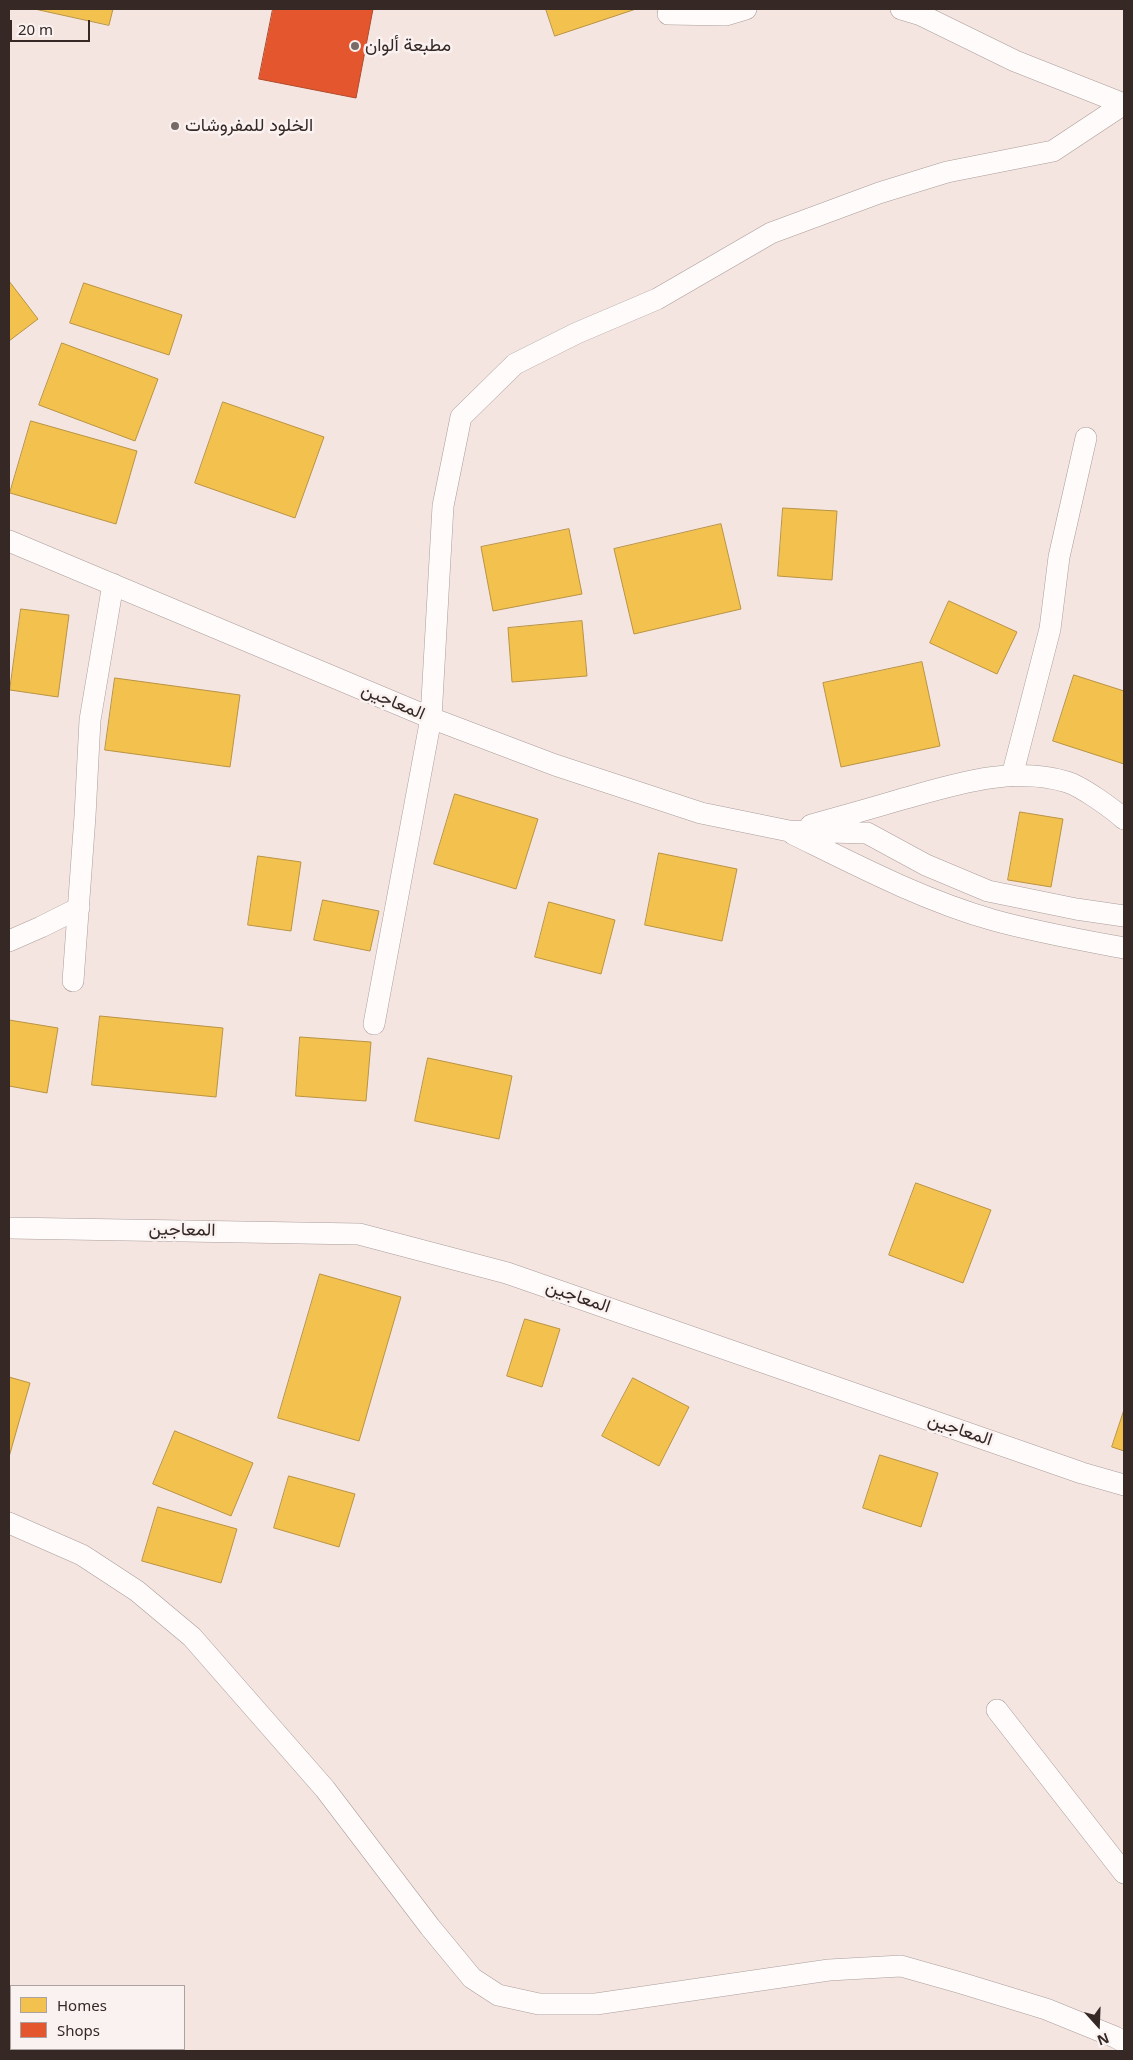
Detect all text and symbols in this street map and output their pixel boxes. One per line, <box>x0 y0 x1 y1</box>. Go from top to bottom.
scale bar <box>12 10 92 42</box>
text: 20 m <box>18 19 53 39</box>
place label: مطبعة ألوان <box>365 35 451 57</box>
marker: مطبعة ألوان <box>349 40 361 52</box>
place label: الخلود للمفروشات <box>185 115 313 137</box>
marker: الخلود للمفروشات <box>169 120 181 132</box>
street label: المعاجين <box>358 679 428 725</box>
street label: المعاجين <box>148 1219 216 1241</box>
street label: المعاجين <box>543 1276 613 1318</box>
street label: المعاجين <box>925 1409 995 1451</box>
legend <box>10 1985 185 2050</box>
text: Homes <box>57 1995 107 2015</box>
north arrow <box>1073 2000 1123 2050</box>
text: Shops <box>57 2020 100 2040</box>
text: N <box>1095 2029 1112 2050</box>

